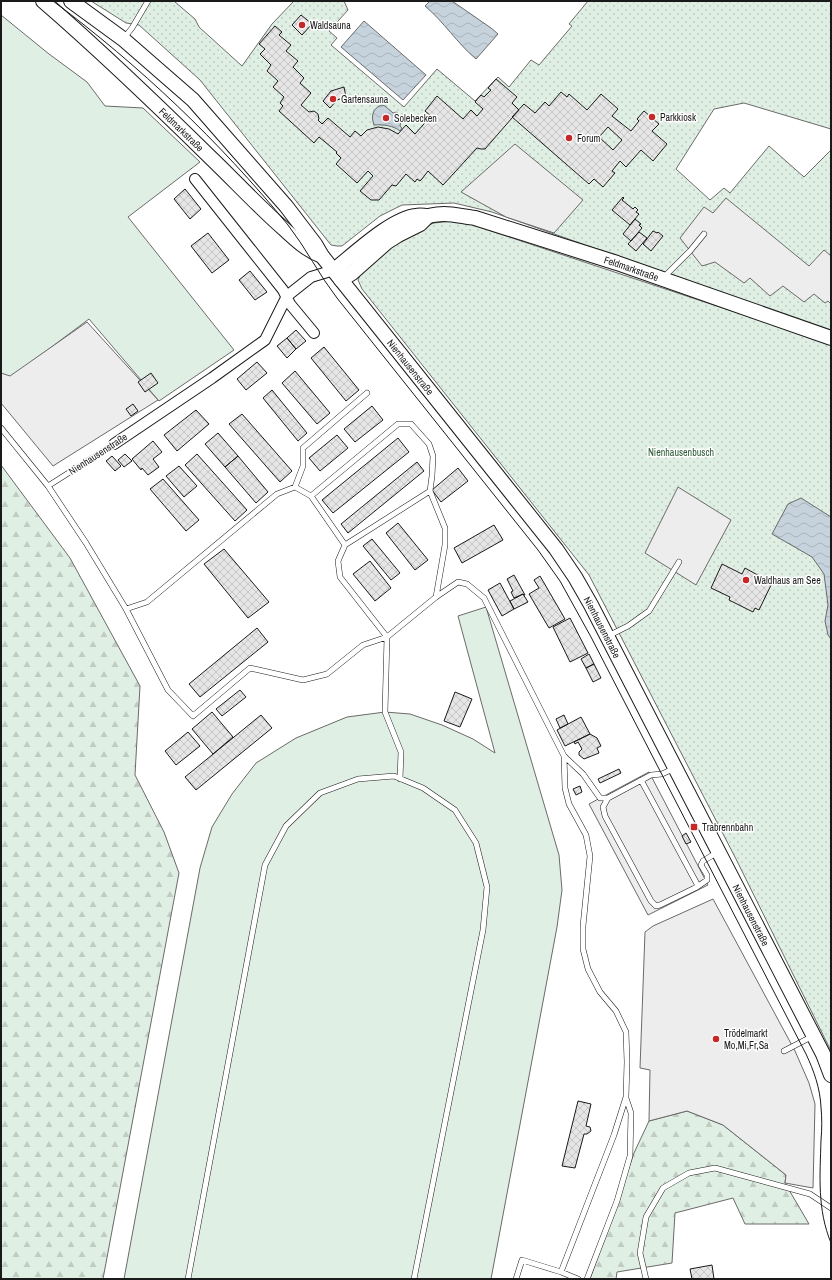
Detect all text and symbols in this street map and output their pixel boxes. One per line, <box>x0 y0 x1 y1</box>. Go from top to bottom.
place label: Waldsauna <box>310 19 351 32</box>
marker: Waldsauna <box>297 20 307 30</box>
place label: Gartensauna <box>341 93 389 106</box>
marker: Gartensauna <box>328 94 338 104</box>
street label: Feldmarkstraße <box>157 105 207 154</box>
place label: Parkkiosk <box>660 111 697 124</box>
place label: Solebecken <box>394 112 437 125</box>
marker: Parkkiosk <box>647 112 657 122</box>
marker: Solebecken <box>381 113 391 123</box>
place label: Forum <box>577 132 600 145</box>
marker: Forum <box>564 133 574 143</box>
street label: Feldmarkstraße <box>602 253 661 284</box>
street label: Nienhausenstraße <box>384 337 437 398</box>
street label: Nienhausenstraße <box>66 430 130 478</box>
park label: Nienhausenbusch <box>648 446 714 459</box>
place label: Waldhaus am See <box>754 574 821 587</box>
marker: Waldhaus am See <box>741 575 751 585</box>
street label: Nienhausenstraße <box>581 594 624 661</box>
place label: Trabrennbahn <box>702 821 753 834</box>
marker: Trabrennbahn <box>689 822 699 832</box>
street label: Nienhausenstraße <box>730 882 773 948</box>
place label: Trödelmarkt Mo,Mi,Fr,Sa <box>724 1027 769 1052</box>
marker: Trödelmarkt Mo,Mi,Fr,Sa <box>711 1034 721 1044</box>

